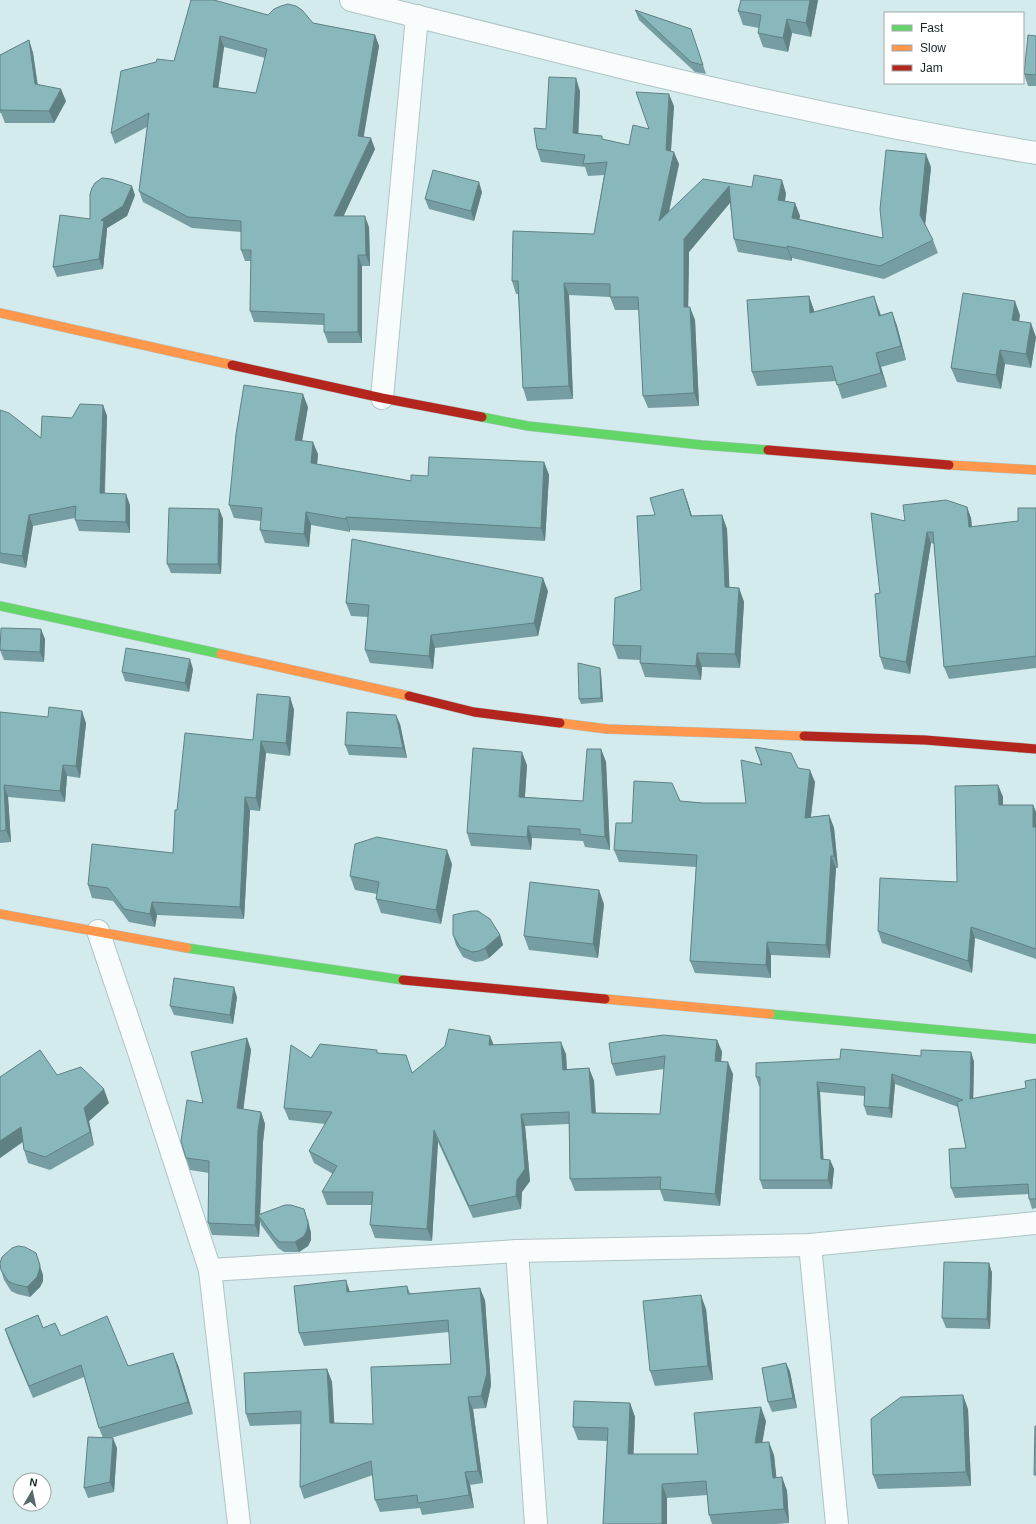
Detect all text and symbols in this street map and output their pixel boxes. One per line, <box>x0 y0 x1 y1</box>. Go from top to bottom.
legend <box>884 12 1024 84</box>
text: Fast <box>920 21 944 35</box>
text: Slow <box>920 41 946 55</box>
text: Jam <box>920 61 943 75</box>
north arrow <box>12 1472 52 1512</box>
text: N <box>29 1476 38 1489</box>

